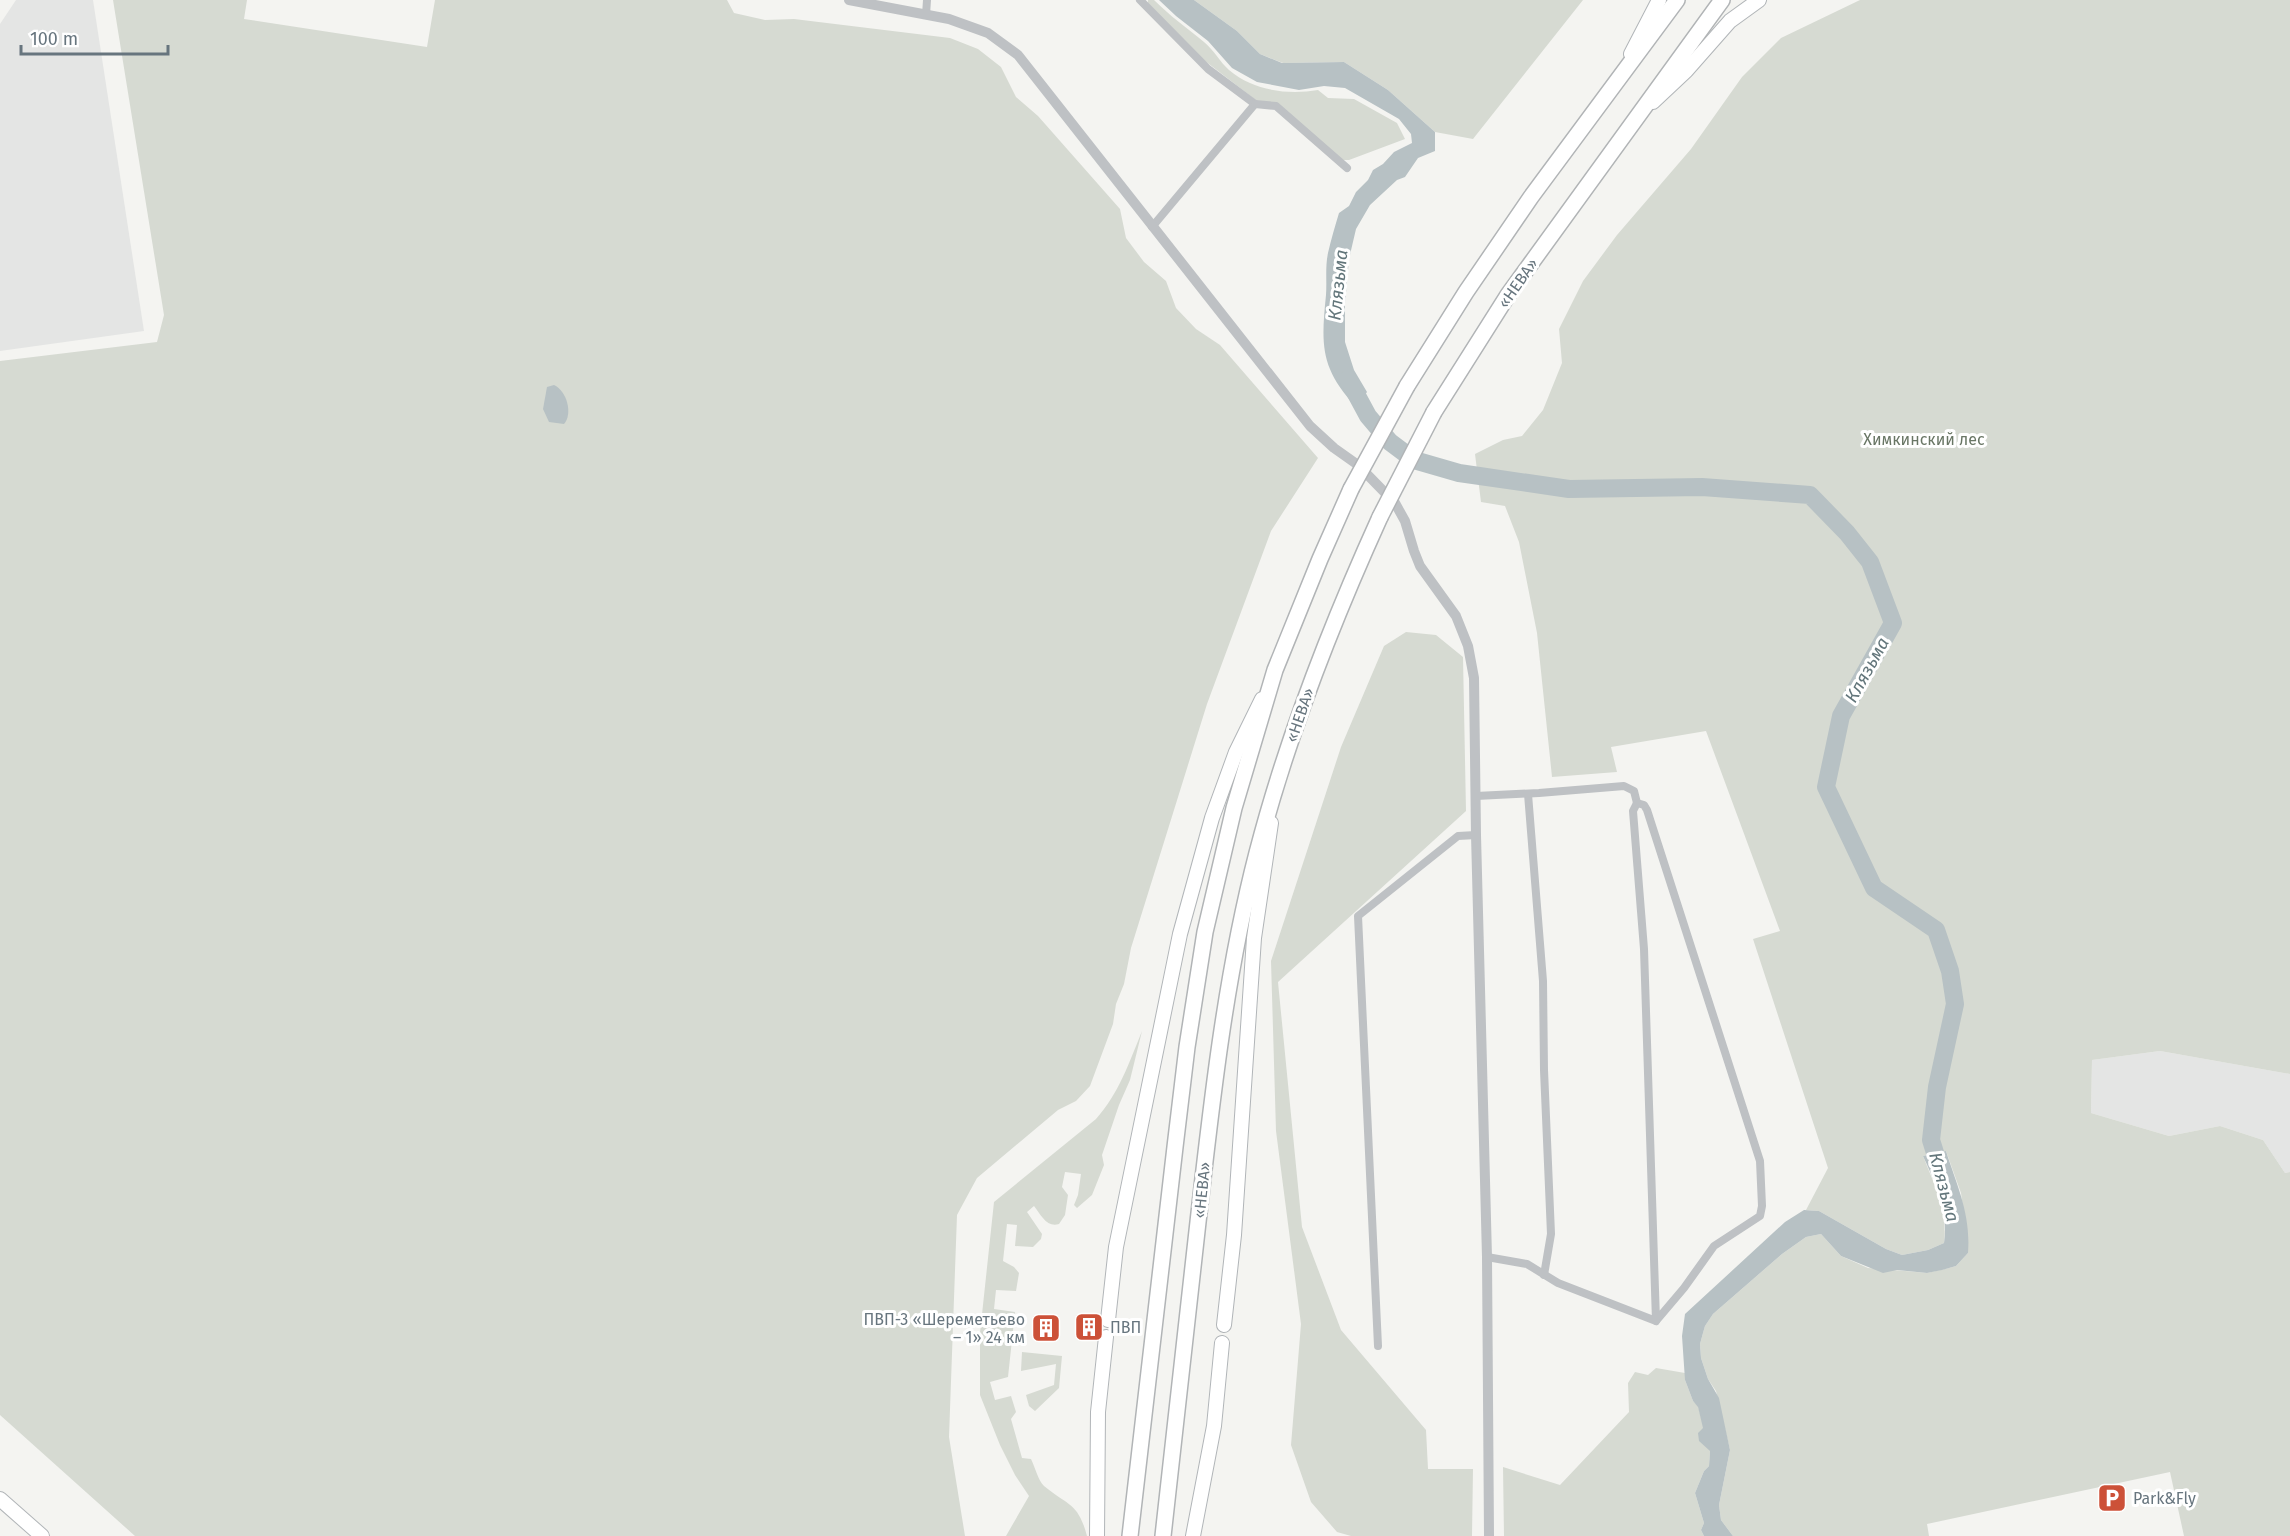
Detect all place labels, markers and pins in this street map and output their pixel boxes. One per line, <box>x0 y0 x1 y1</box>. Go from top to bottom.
place label: ПВП-3 «Шереметьево – 1» 24 км <box>863 1310 1025 1347</box>
building icon: ПВП <box>1073 1311 1105 1343</box>
building icon: ПВП-3 «Шереметьево – 1» 24 км <box>1030 1312 1062 1344</box>
place label: ПВП <box>1110 1318 1141 1337</box>
parking icon: Park&Fly <box>2096 1482 2128 1514</box>
place label: Park&Fly <box>2133 1489 2196 1508</box>

